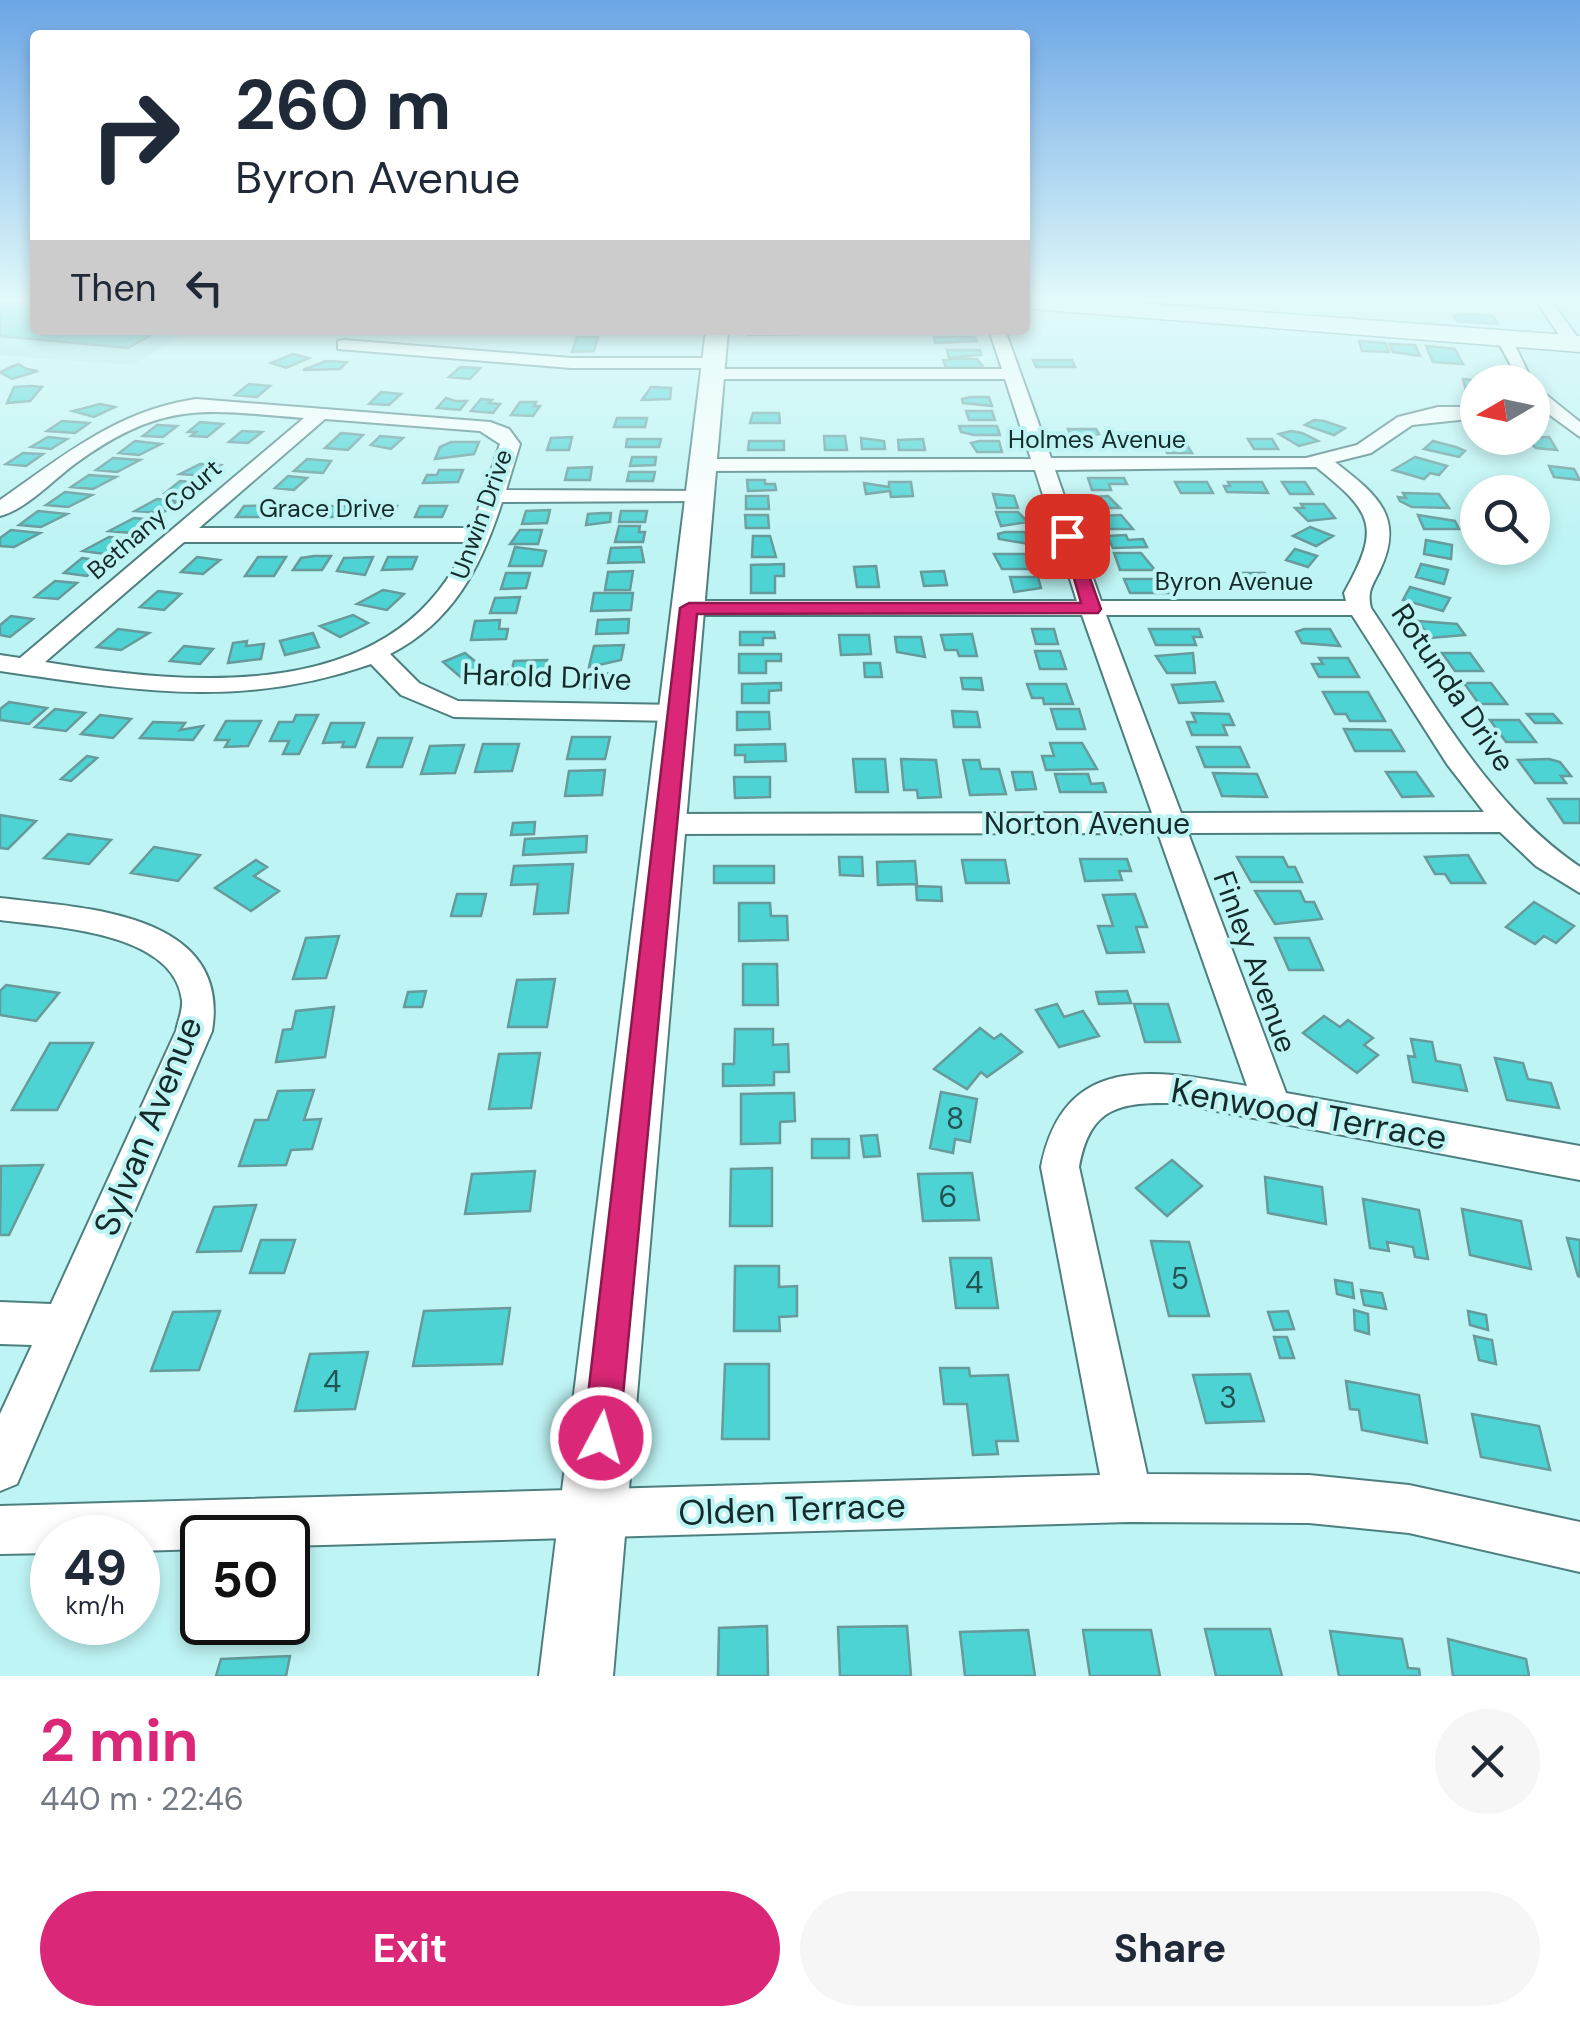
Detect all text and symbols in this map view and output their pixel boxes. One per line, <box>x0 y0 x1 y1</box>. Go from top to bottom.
text: 260 m <box>235 60 451 151</box>
icon: right <box>70 70 200 200</box>
text: Byron Avenue <box>235 148 520 207</box>
icon: left <box>177 260 232 315</box>
text: Then <box>70 263 157 313</box>
north arrow <box>1460 365 1550 455</box>
map controls <box>1460 365 1550 565</box>
street label: Holmes Avenue <box>1008 423 1186 456</box>
street label: Unwin Drive <box>443 445 520 584</box>
street label: Bethany Court <box>80 452 228 587</box>
button: search <box>1460 475 1550 565</box>
street label: Grace Drive <box>259 492 395 525</box>
pin <box>1025 494 1110 579</box>
icon: arrive <box>1040 509 1095 564</box>
street label: Byron Avenue <box>1155 565 1313 598</box>
street label: Rotunda Drive <box>1383 596 1524 779</box>
street label: Harold Drive <box>462 654 632 699</box>
street label: Norton Avenue <box>984 804 1190 843</box>
street label: Finley Avenue <box>1205 866 1306 1058</box>
street label: Sylvan Avenue <box>83 1010 213 1242</box>
street label: Kenwood Terrace <box>1167 1067 1451 1161</box>
house number: 8 <box>946 1099 964 1138</box>
house number: 6 <box>939 1177 957 1216</box>
house number: 5 <box>1171 1259 1189 1298</box>
house number: 4 <box>965 1263 983 1302</box>
house number: 4 <box>323 1362 341 1401</box>
house number: 3 <box>1219 1378 1237 1417</box>
position arrow <box>549 1386 653 1490</box>
street label: Olden Terrace <box>678 1482 906 1536</box>
speed limit sign: 50 <box>180 1515 310 1645</box>
text: 49 <box>63 1535 127 1601</box>
text: km/h <box>65 1589 125 1622</box>
text: 2 min <box>40 1701 199 1780</box>
button: close <box>1435 1709 1540 1814</box>
text: 440 m · 22:46 <box>40 1778 244 1820</box>
button: Exit <box>40 1891 780 2006</box>
button: Share <box>800 1891 1540 2006</box>

